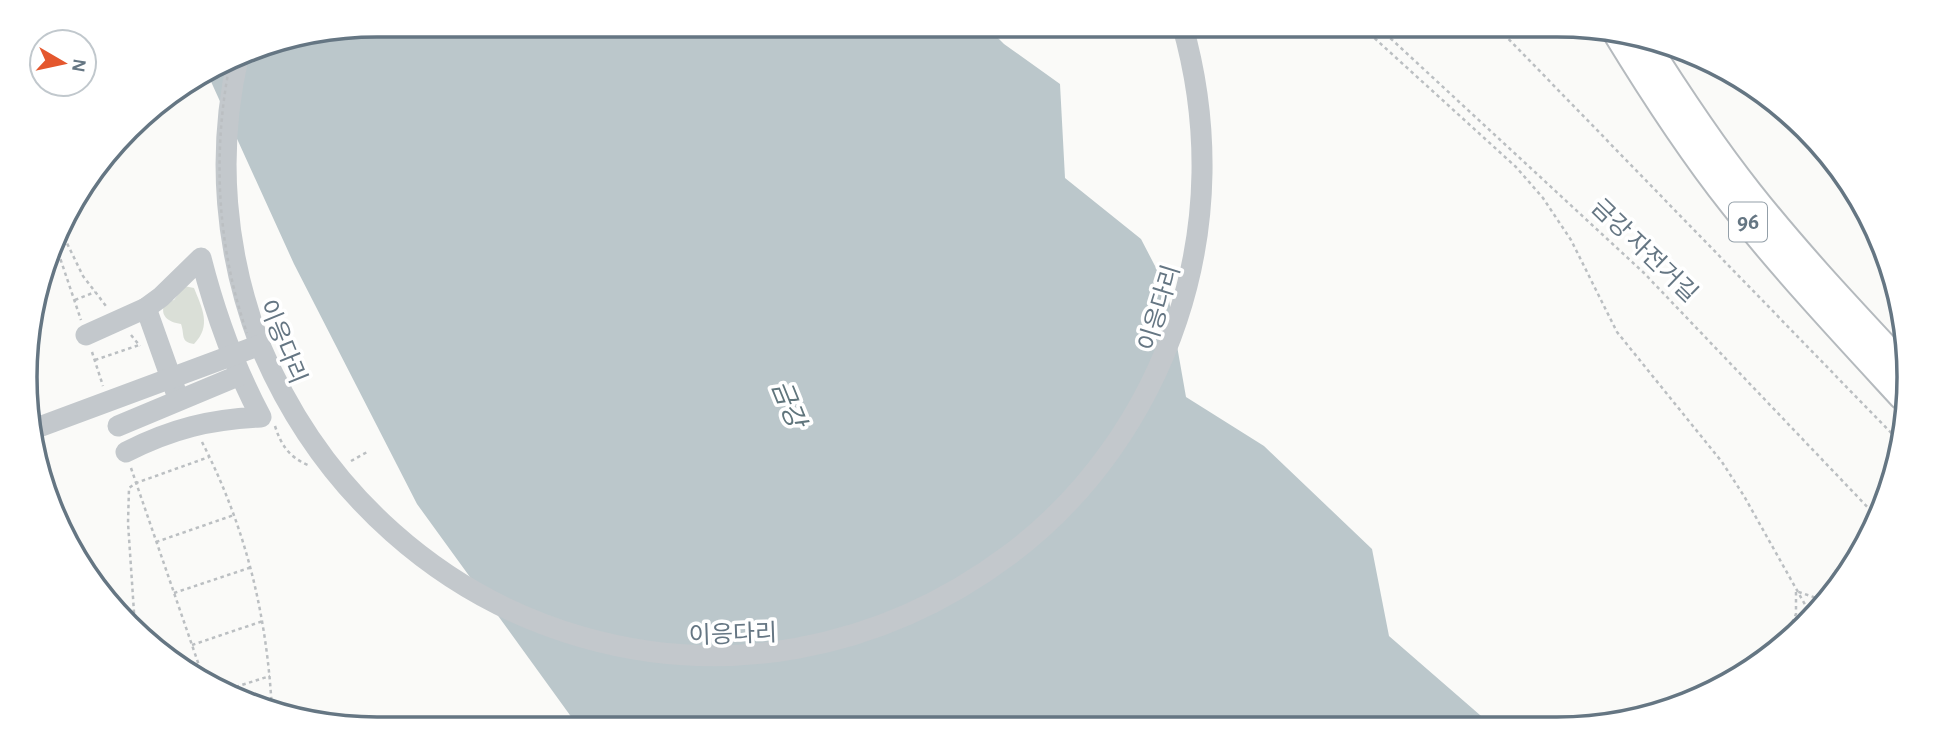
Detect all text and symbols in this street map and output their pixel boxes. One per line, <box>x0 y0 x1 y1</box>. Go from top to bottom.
north arrow <box>28 28 98 98</box>
text: N <box>68 57 89 73</box>
street label: 금강 자전거길 <box>1587 194 1702 307</box>
road number: 96 <box>1729 202 1767 242</box>
street label: 이응다리 <box>1135 262 1184 354</box>
street label: 이응다리 <box>254 296 311 387</box>
water label: 금강 <box>767 377 811 434</box>
street label: 이응다리 <box>688 620 778 649</box>

